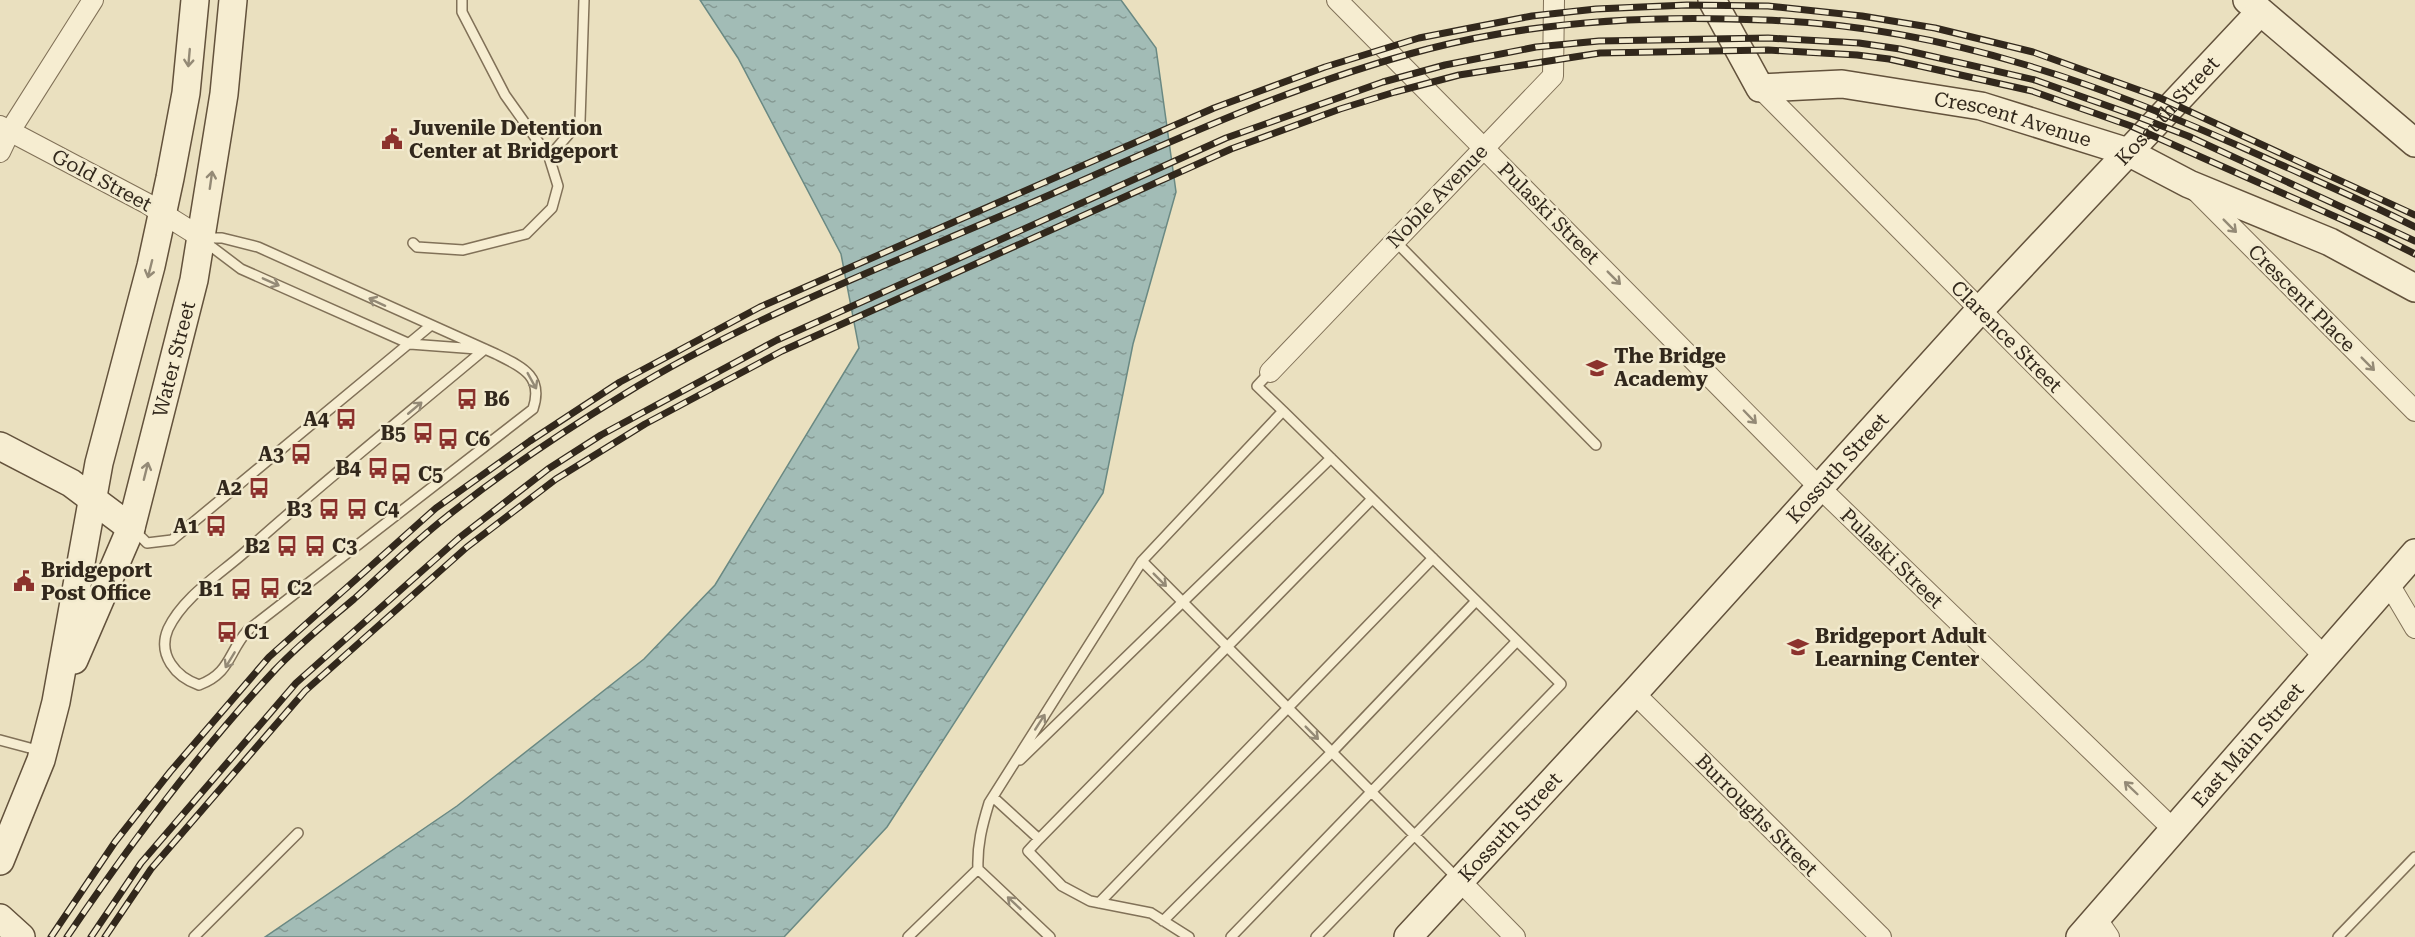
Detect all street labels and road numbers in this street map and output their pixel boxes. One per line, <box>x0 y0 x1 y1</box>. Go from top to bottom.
street label: Kossuth Street <box>2110 51 2224 170</box>
street label: Crescent Avenue <box>1933 87 2094 152</box>
street label: Noble Avenue <box>1382 139 1492 253</box>
street label: Gold Street <box>48 144 157 217</box>
street label: Pulaski Street <box>1493 157 1605 269</box>
street label: Crescent Place <box>2243 239 2361 357</box>
street label: Clarence Street <box>1946 275 2068 398</box>
street label: Water Street <box>148 298 200 420</box>
street label: Kossuth Street <box>1781 407 1894 528</box>
street label: Pulaski Street <box>1836 503 1949 613</box>
street label: East Main Street <box>2187 677 2309 812</box>
street label: Burroughs Street <box>1691 749 1823 881</box>
street label: Kossuth Street <box>1453 767 1567 887</box>

